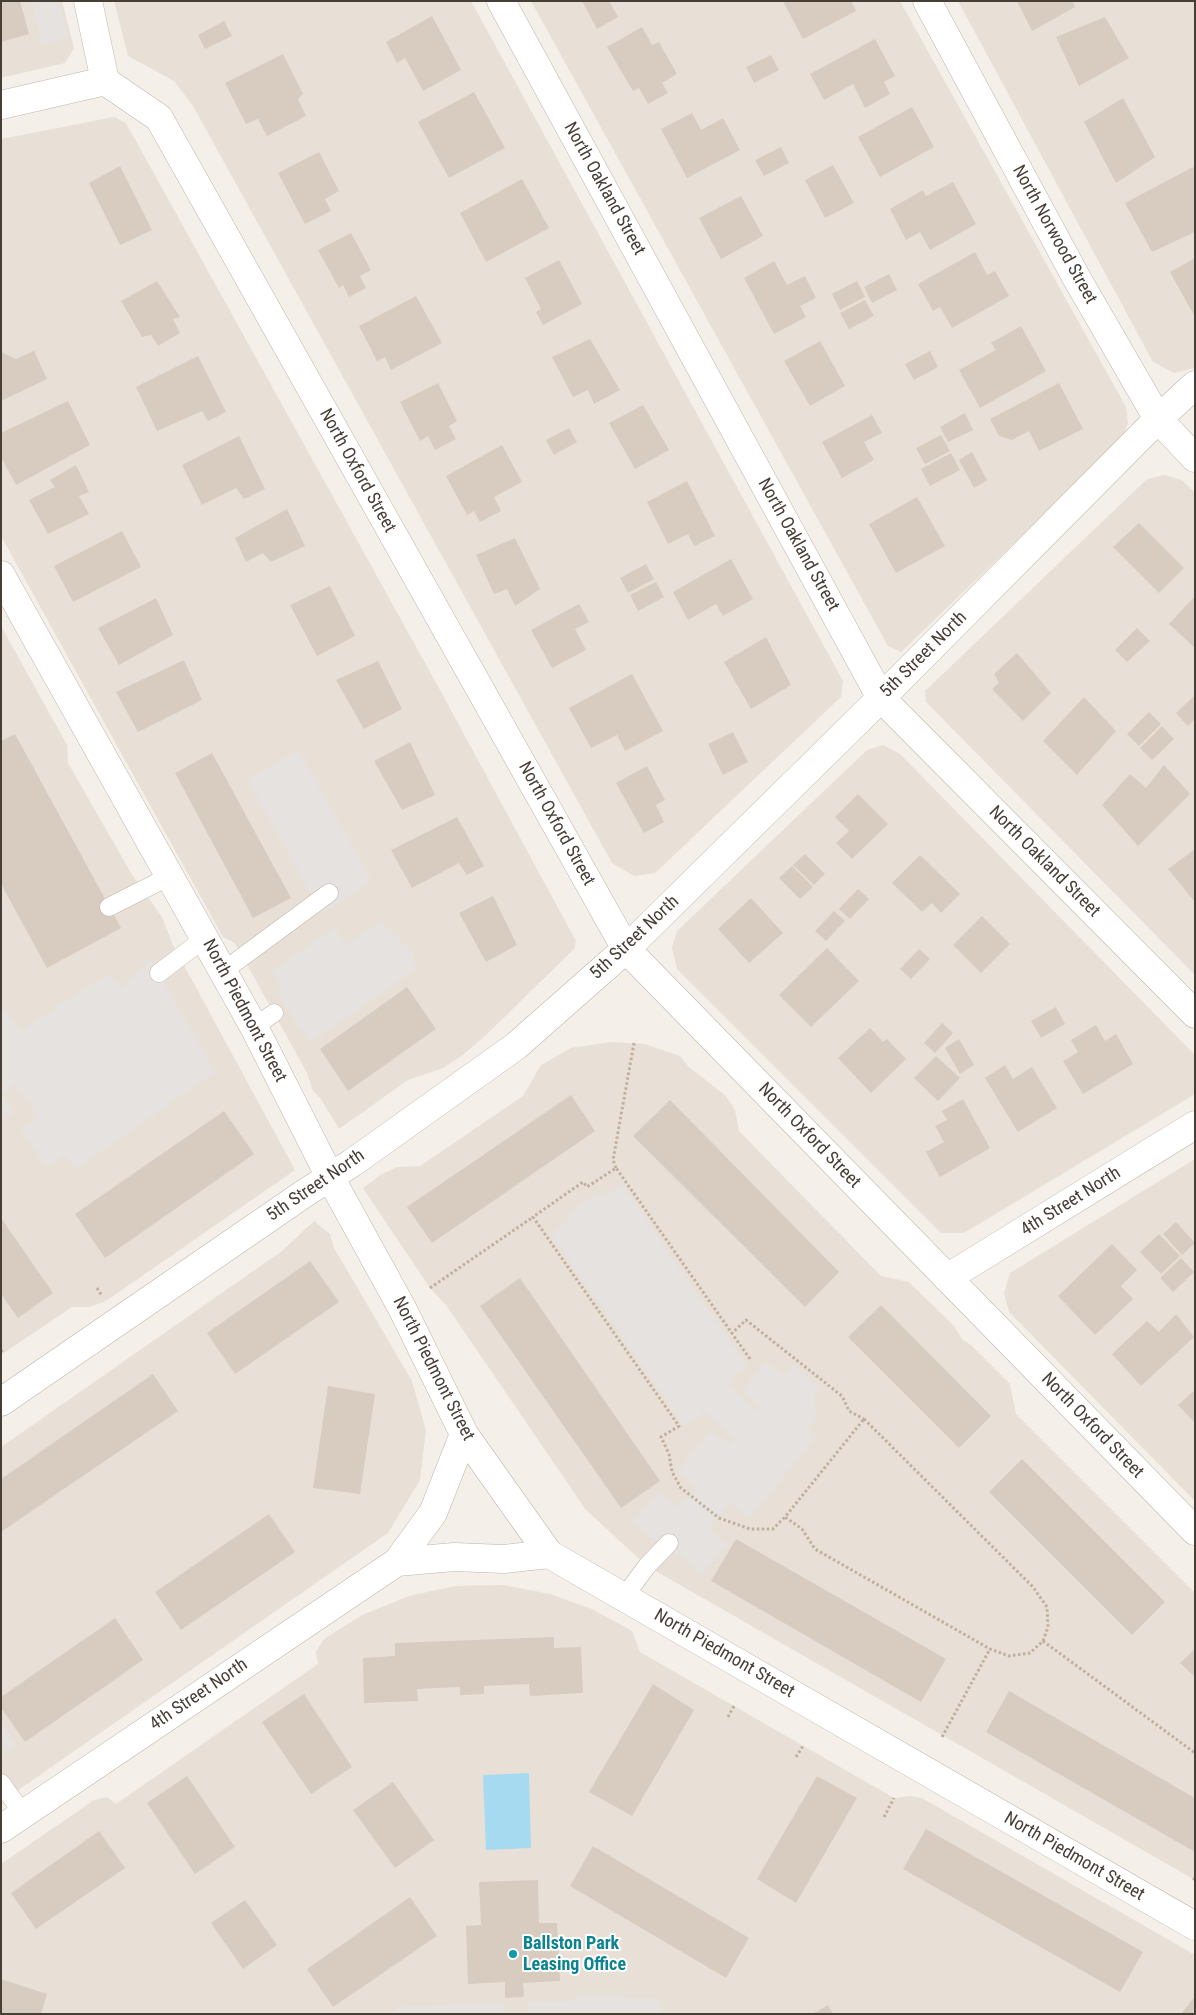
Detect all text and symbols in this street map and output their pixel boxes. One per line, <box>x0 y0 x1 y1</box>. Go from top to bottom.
street label: North Oakland Street <box>559 119 649 259</box>
street label: North Norwood Street <box>1007 162 1101 308</box>
street label: North Oxford Street <box>314 405 400 537</box>
street label: North Oakland Street <box>753 475 843 615</box>
street label: 5th Street North <box>876 607 972 703</box>
street label: North Oxford Street <box>513 758 599 890</box>
street label: North Oakland Street <box>984 802 1104 922</box>
street label: 5th Street North <box>586 891 684 985</box>
street label: North Piedmont Street <box>197 936 291 1086</box>
street label: North Oxford Street <box>753 1079 865 1193</box>
street label: 5th Street North <box>263 1145 369 1227</box>
street label: 4th Street North <box>1017 1163 1125 1241</box>
street label: North Piedmont Street <box>387 1293 479 1445</box>
street label: North Oxford Street <box>1036 1369 1148 1483</box>
street label: North Piedmont Street <box>650 1605 798 1703</box>
street label: 4th Street North <box>146 1654 252 1736</box>
street label: North Piedmont Street <box>1000 1808 1148 1906</box>
place label: Ballston Park Leasing Office <box>523 1933 626 1976</box>
marker: Ballston Park Leasing Office <box>507 1948 519 1960</box>

